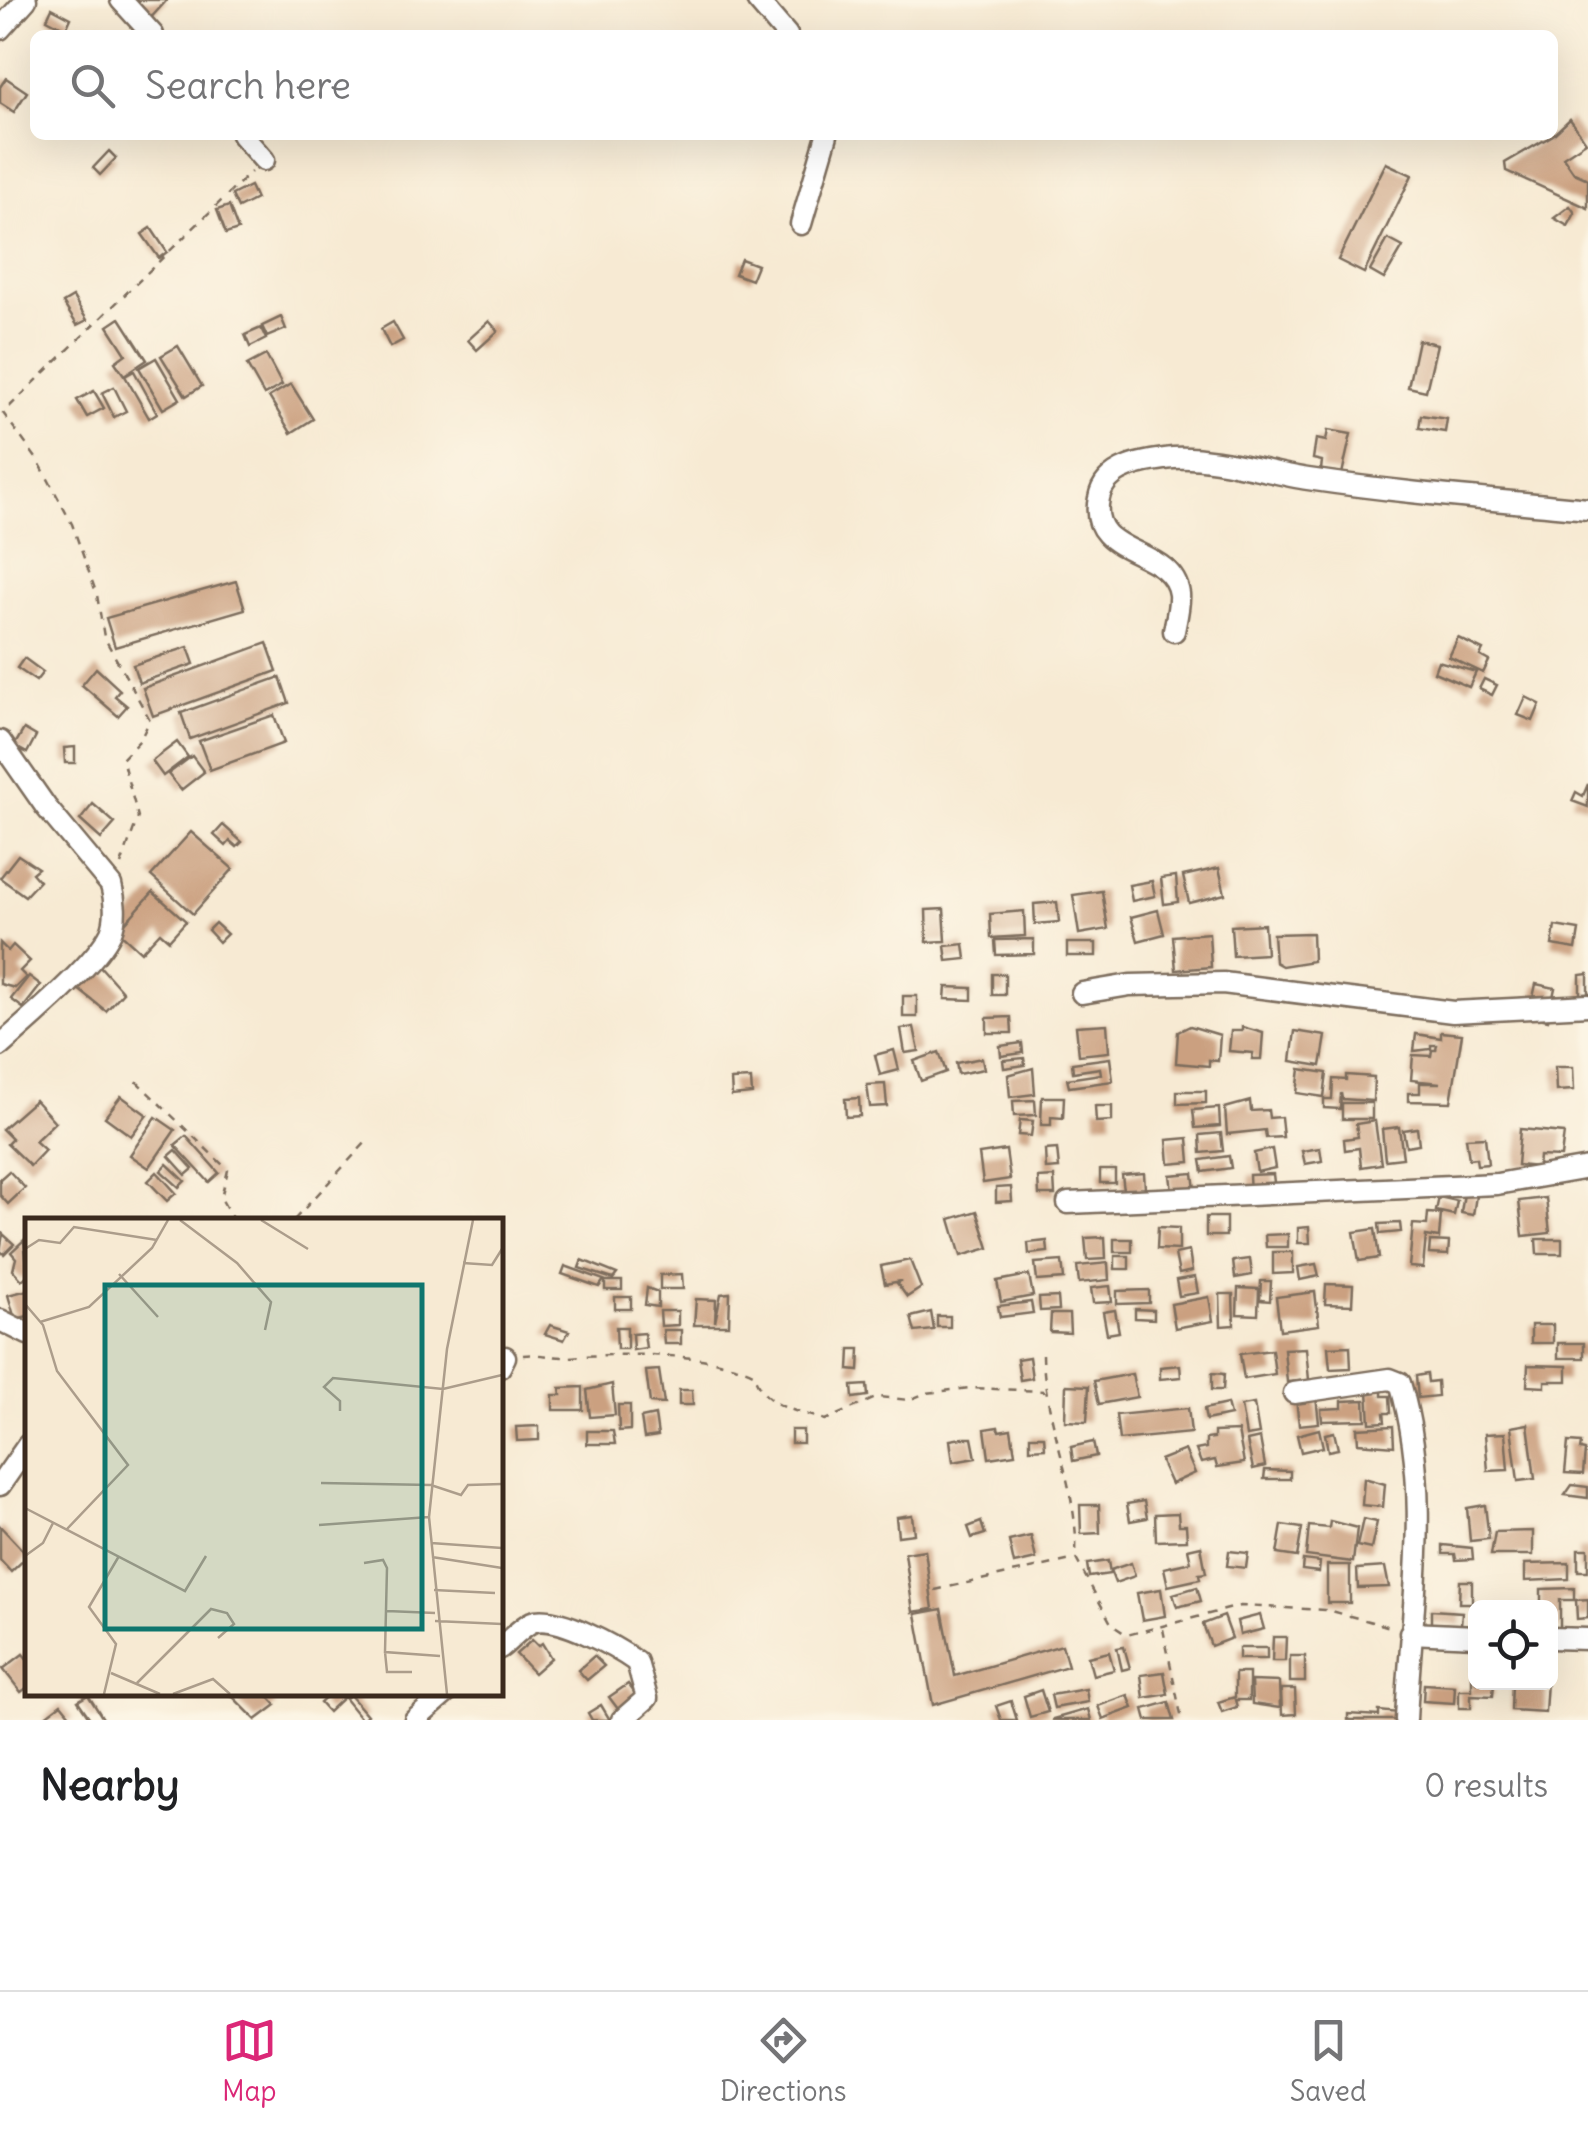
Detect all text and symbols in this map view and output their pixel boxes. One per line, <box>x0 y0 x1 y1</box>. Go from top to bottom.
search box <box>30 30 1558 140</box>
icon: search <box>65 58 120 113</box>
text: Search here <box>145 62 351 109</box>
inset map <box>25 1218 502 1695</box>
map controls <box>1468 1600 1558 1690</box>
button: locate <box>1468 1600 1558 1690</box>
text: Nearby <box>40 1759 179 1811</box>
text: 0 results <box>1424 1765 1548 1806</box>
tab: Map <box>222 2013 277 2109</box>
tab: Directions <box>720 2013 846 2109</box>
tab: Saved <box>1290 2013 1366 2109</box>

